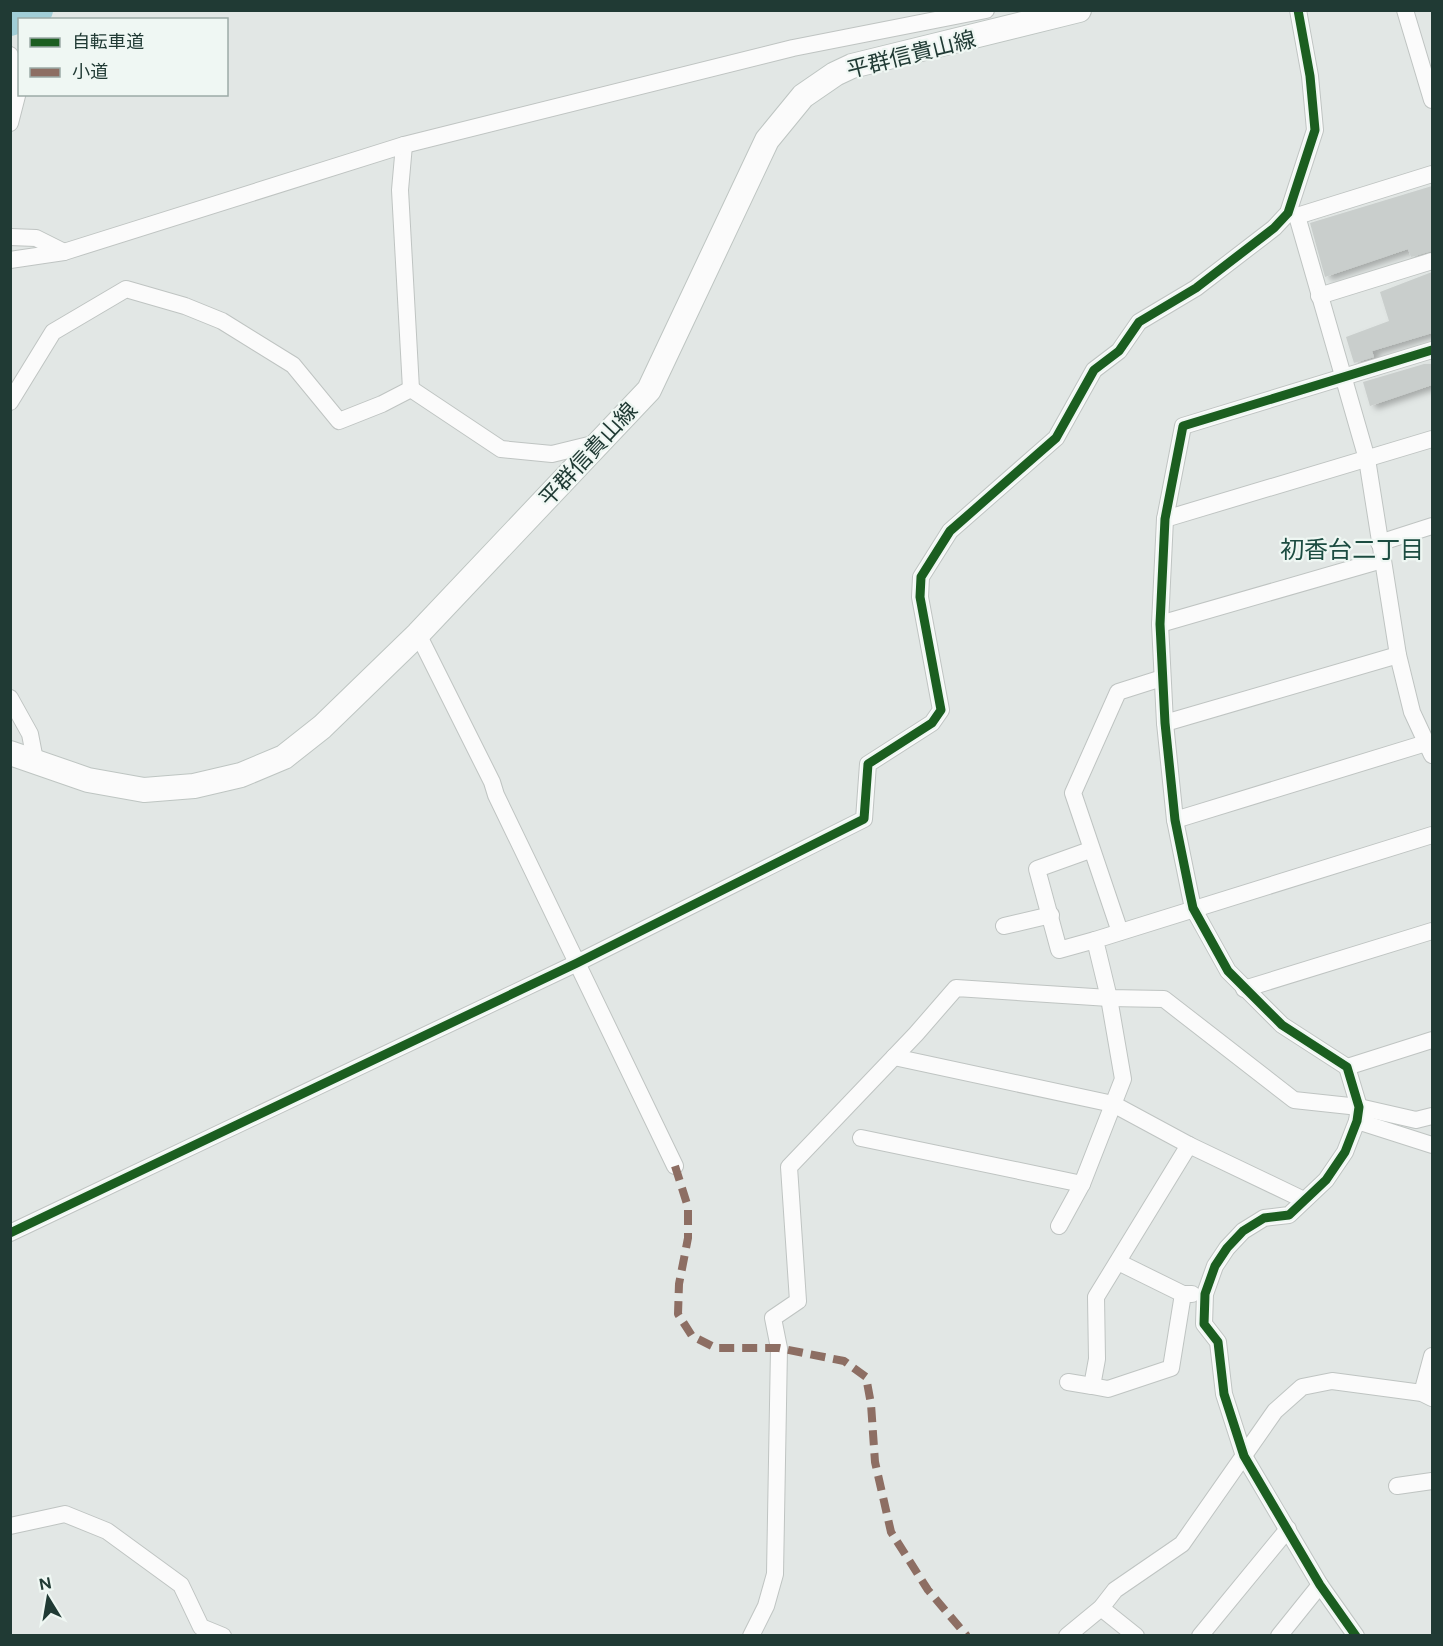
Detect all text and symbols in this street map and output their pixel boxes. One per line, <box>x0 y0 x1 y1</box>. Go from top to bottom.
legend <box>18 18 228 96</box>
street label: 平群信貴山線 <box>844 25 978 84</box>
text: 自転車道 <box>72 31 144 53</box>
text: 小道 <box>72 61 108 83</box>
street label: 平群信貴山線 <box>533 397 643 512</box>
district label: 初香台二丁目 <box>1280 535 1424 564</box>
north arrow <box>18 1568 78 1628</box>
text: N <box>37 1573 53 1594</box>

